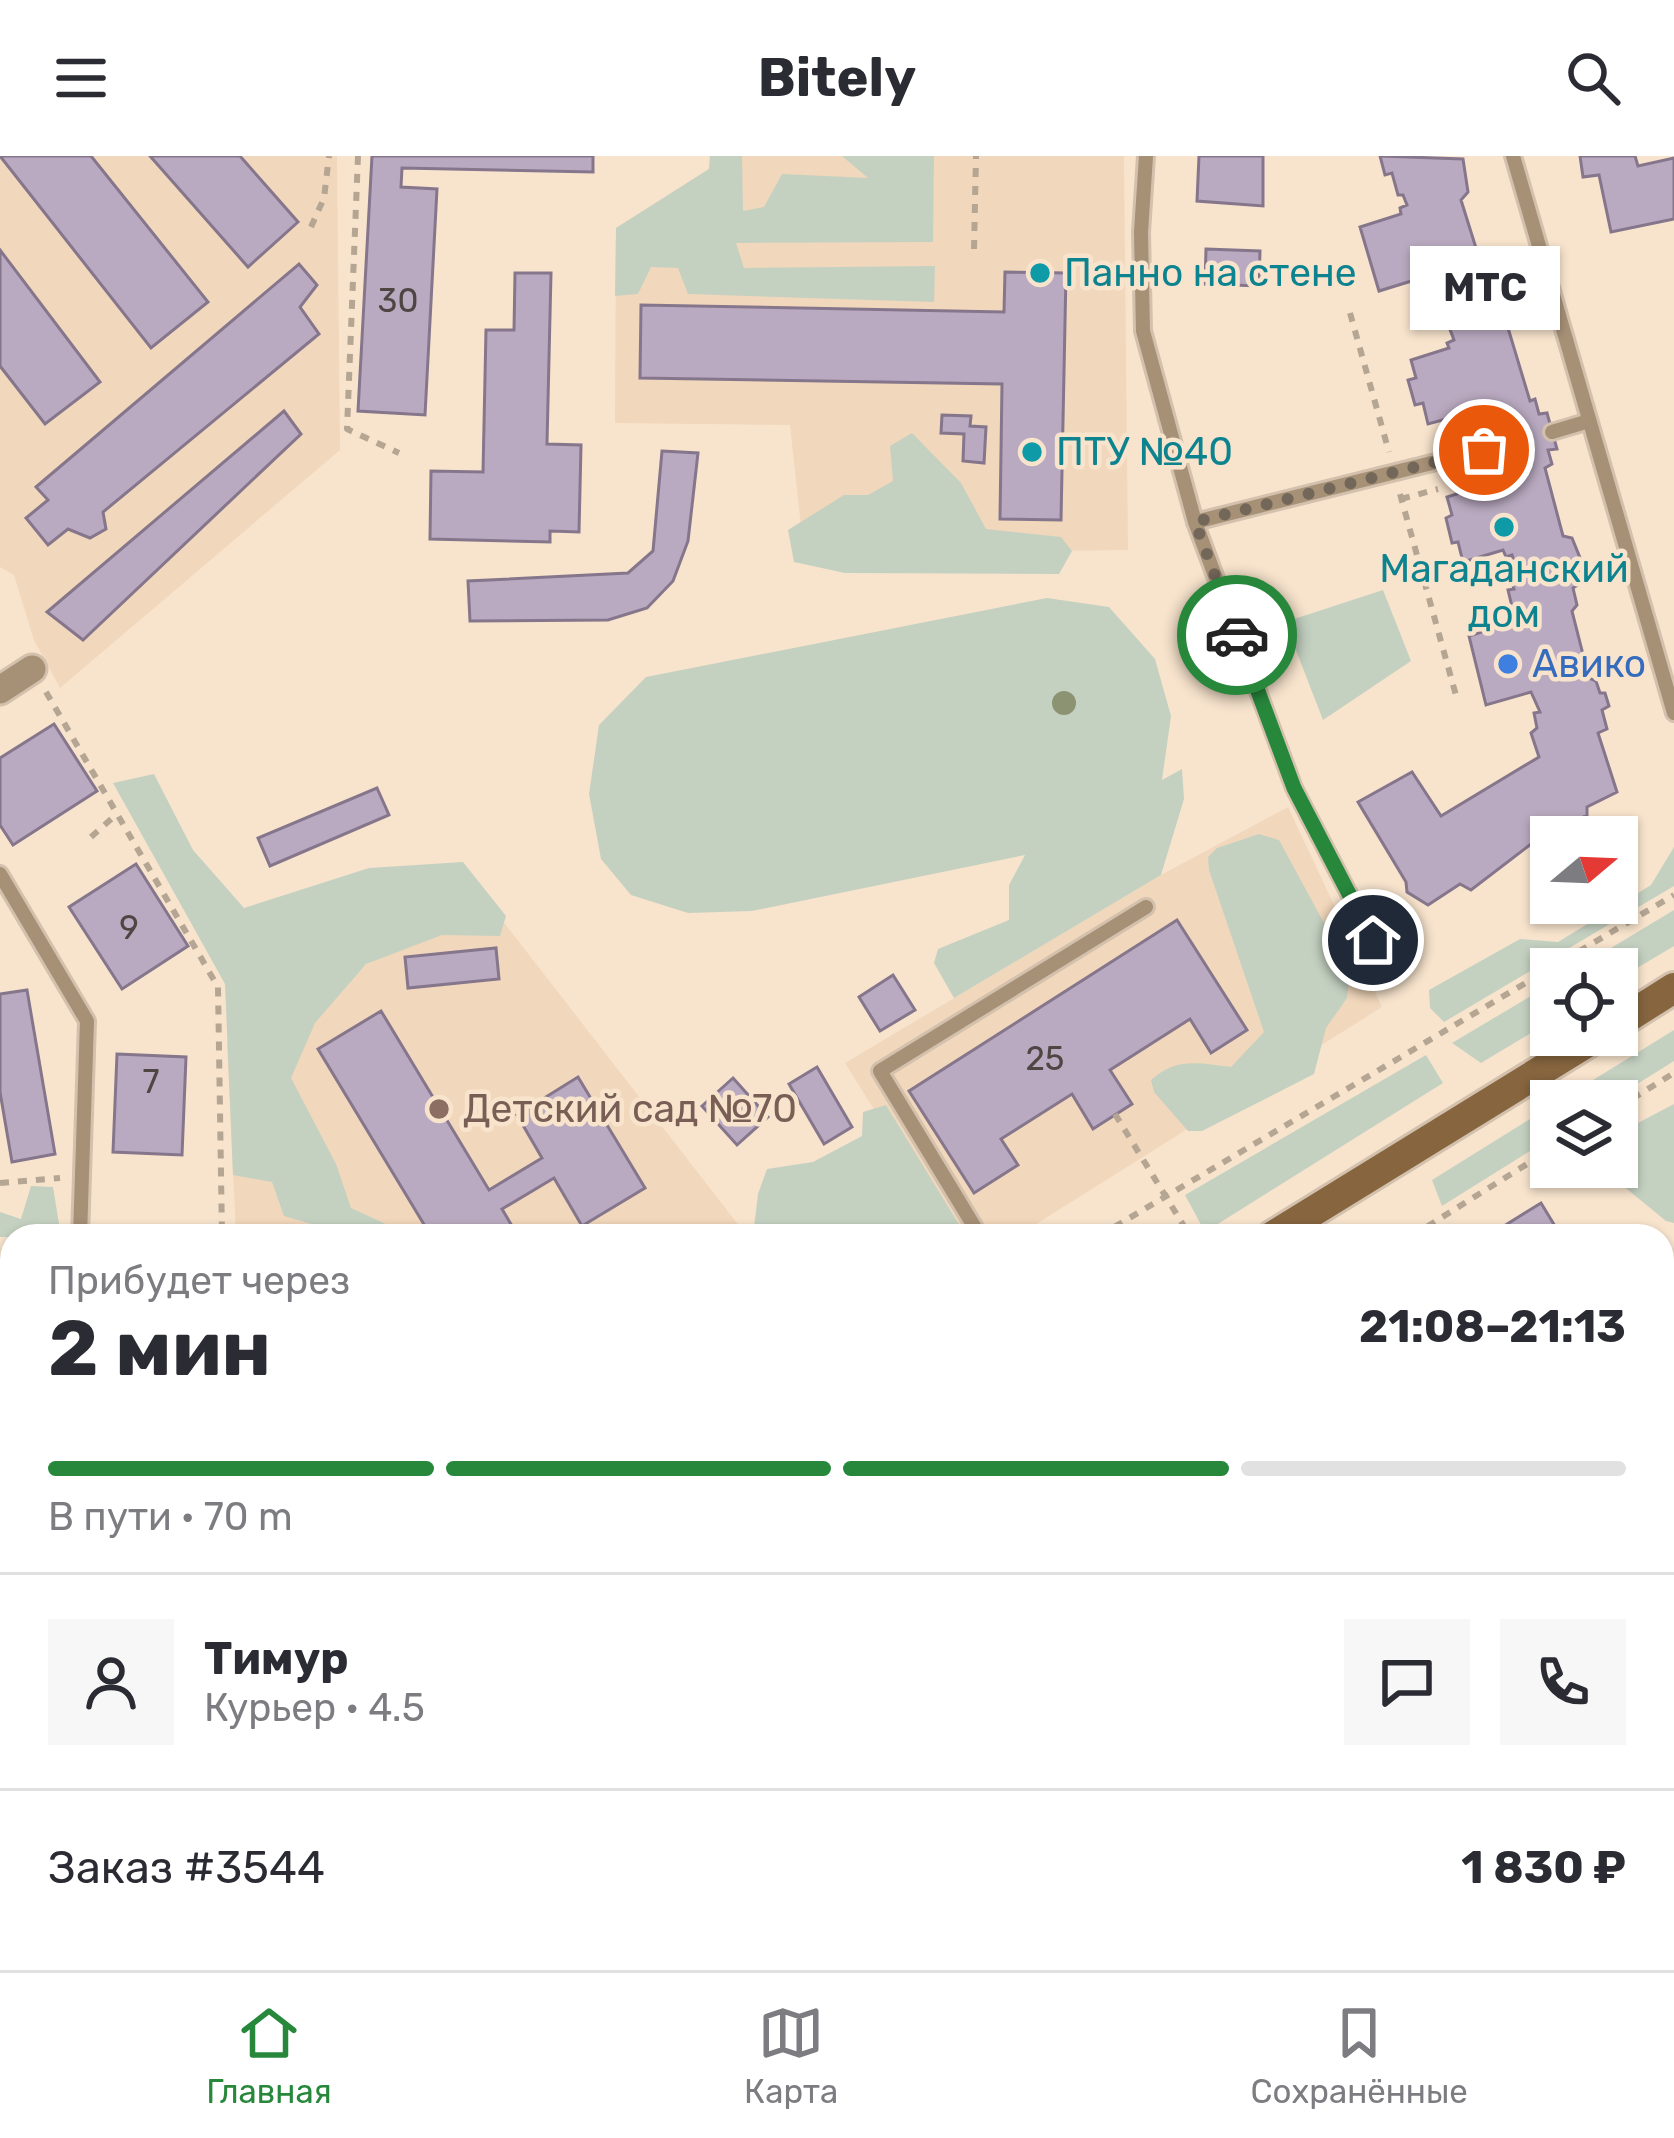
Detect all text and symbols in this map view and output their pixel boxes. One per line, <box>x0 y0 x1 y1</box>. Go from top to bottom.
icon: menu <box>48 45 114 111</box>
icon: search <box>1560 45 1626 111</box>
text: Bitely <box>758 46 916 110</box>
callout: МТС <box>1409 246 1559 330</box>
place label: Панно на стене <box>1064 250 1357 296</box>
marker: Панно на стене <box>1027 260 1053 286</box>
text: МТС <box>1443 265 1527 311</box>
house number: 30 <box>378 281 418 320</box>
pin <box>1433 399 1535 501</box>
icon: bag <box>1451 417 1517 483</box>
place label: ПТУ №40 <box>1056 429 1233 475</box>
marker: ПТУ №40 <box>1019 439 1045 465</box>
marker: Магаданский дом <box>1491 514 1517 540</box>
place label: Магаданский дом <box>1379 546 1629 637</box>
courier <box>1177 575 1297 695</box>
icon: car <box>1204 602 1270 668</box>
place label: Авико <box>1532 641 1646 687</box>
marker: Авико <box>1495 651 1521 677</box>
north arrow <box>1530 816 1638 924</box>
map controls <box>1530 816 1638 1188</box>
pin <box>1322 889 1424 991</box>
icon: home <box>1340 907 1406 973</box>
house number: 9 <box>119 908 139 947</box>
button: locate <box>1530 948 1638 1056</box>
house number: 25 <box>1026 1039 1064 1078</box>
house number: 7 <box>143 1062 160 1101</box>
button: layers <box>1530 1080 1638 1188</box>
place label: Детский сад №70 <box>463 1086 797 1132</box>
marker: Детский сад №70 <box>426 1096 452 1122</box>
text: Прибудет через <box>48 1258 350 1304</box>
text: 21:08–21:13 <box>1359 1300 1626 1353</box>
text: 2 мин <box>48 1302 271 1395</box>
text: В пути · 70 m <box>48 1494 293 1540</box>
button: person <box>48 1619 174 1745</box>
button: chat <box>1344 1619 1470 1745</box>
button: phone <box>1500 1619 1626 1745</box>
text: Тимур <box>204 1632 349 1685</box>
text: Курьер · 4.5 <box>204 1685 425 1731</box>
text: Заказ #3544 <box>48 1841 325 1894</box>
text: 1 830 ₽ <box>1461 1841 1626 1894</box>
tab: Главная <box>206 2000 332 2111</box>
tab: Карта <box>744 2000 838 2111</box>
tab: Сохранённые <box>1251 2000 1468 2111</box>

